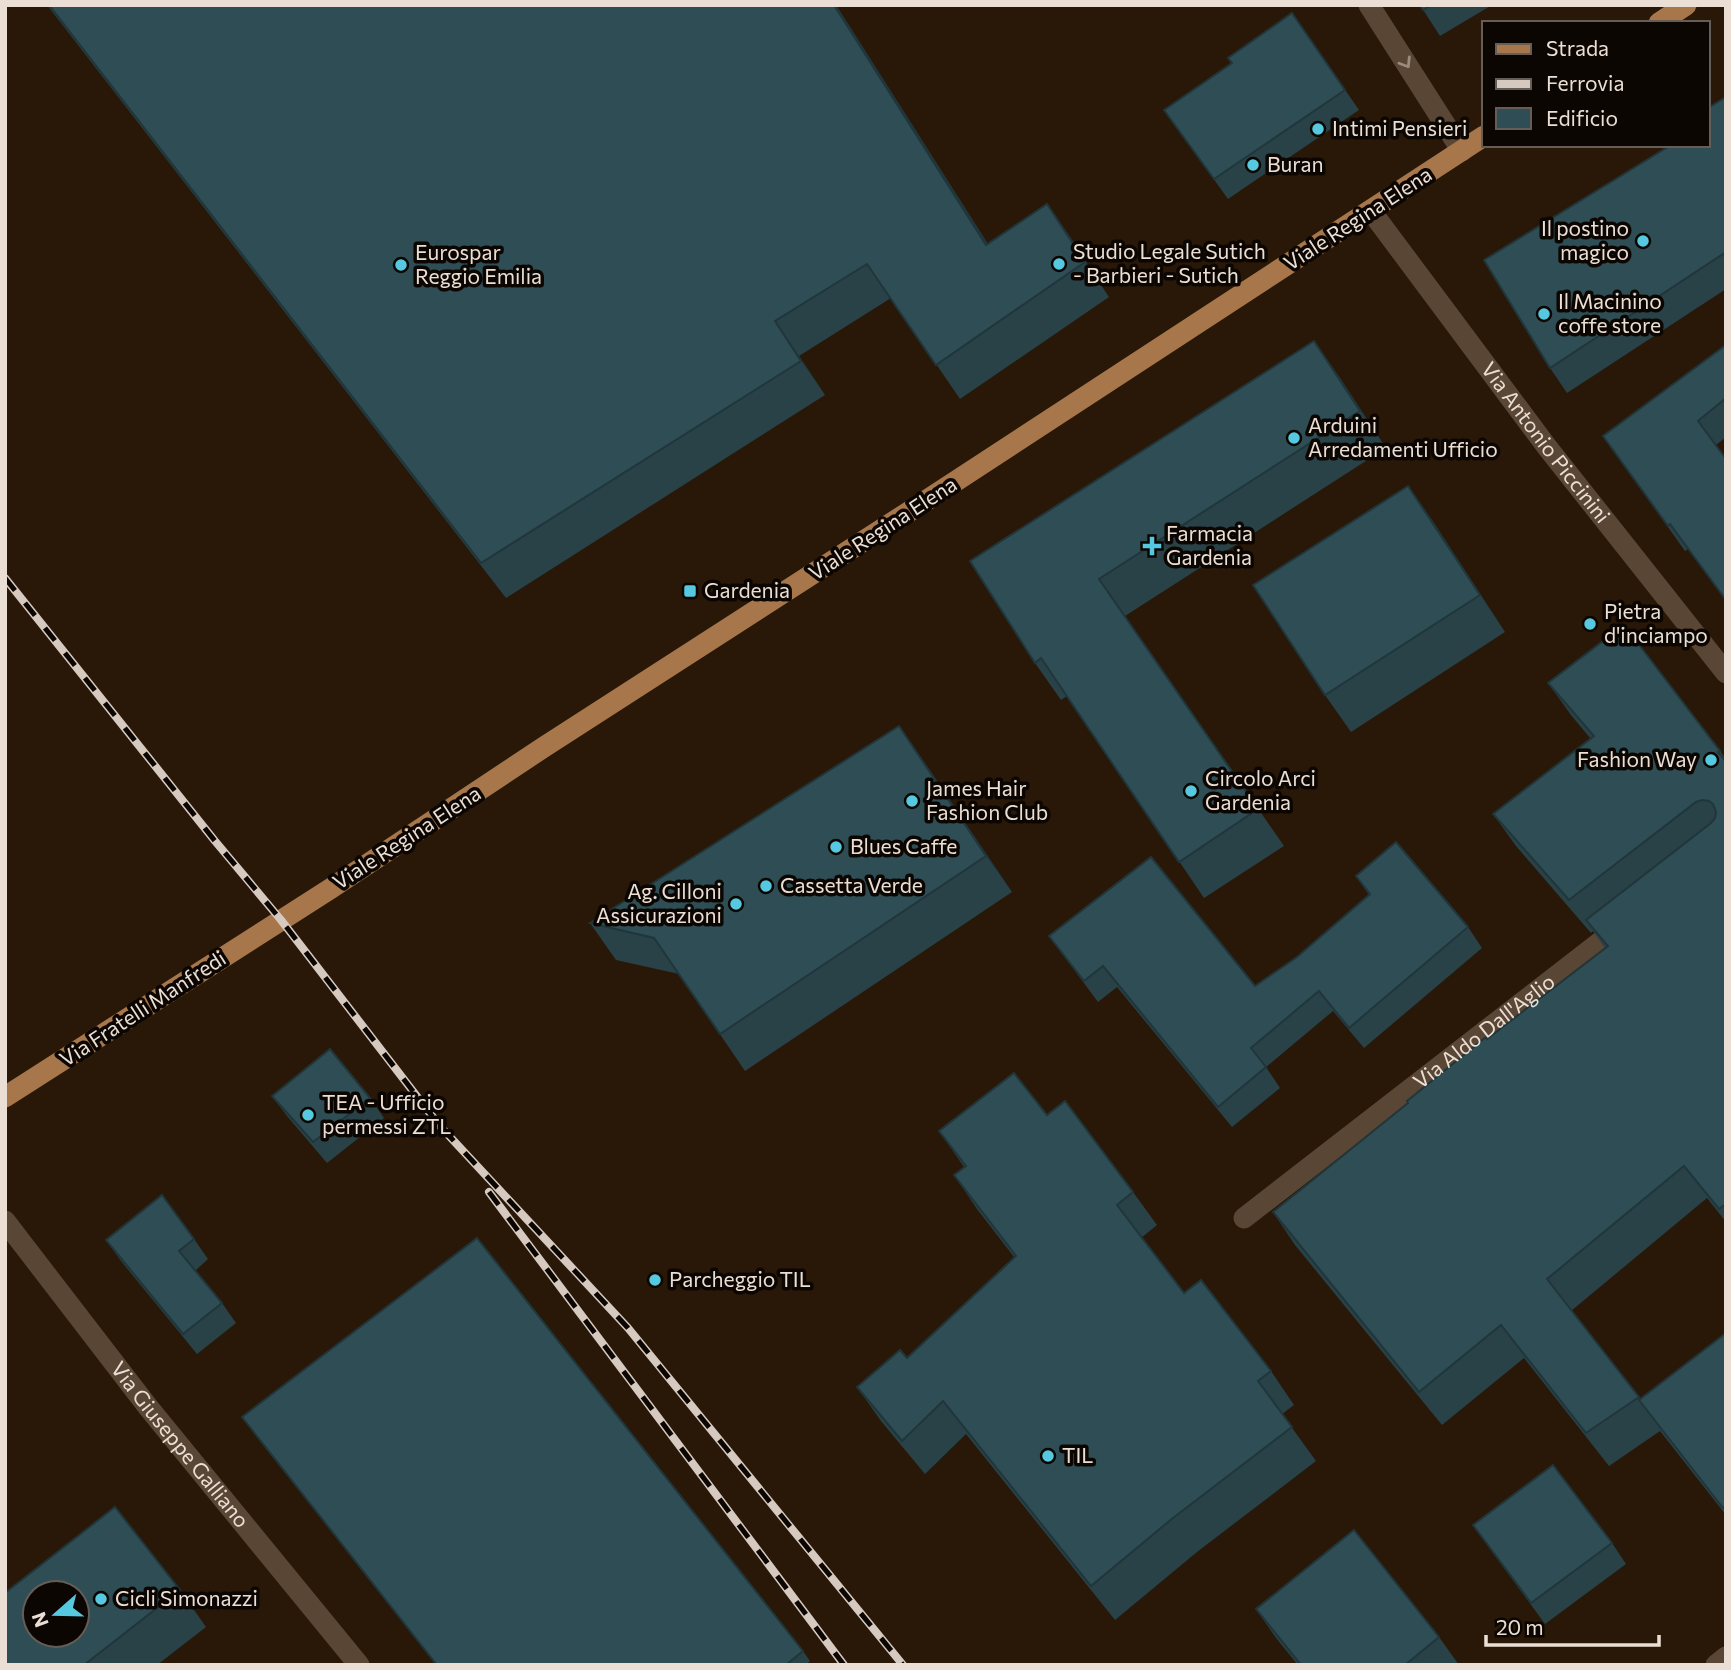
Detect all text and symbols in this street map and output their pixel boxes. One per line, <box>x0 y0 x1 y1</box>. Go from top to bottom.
legend <box>1482 21 1710 147</box>
text: Strada <box>1546 35 1609 60</box>
one-way arrow <box>1398 55 1410 68</box>
text: Ferrovia <box>1546 70 1624 95</box>
text: Edificio <box>1546 105 1618 130</box>
place label: Intimi Pensieri <box>1332 115 1467 140</box>
marker: Intimi Pensieri <box>1310 121 1326 137</box>
place label: Buran <box>1267 151 1323 176</box>
marker: Buran <box>1245 157 1261 173</box>
street label: Viale Regina Elena <box>1278 161 1436 275</box>
place label: Il postino magico <box>1541 215 1629 264</box>
marker: Il postino magico <box>1635 233 1651 249</box>
place label: Studio Legale Sutich - Barbieri - Sutich <box>1073 238 1266 287</box>
place label: Eurospar Reggio Emilia <box>415 239 542 288</box>
marker: Studio Legale Sutich - Barbieri - Sutich <box>1051 256 1067 272</box>
marker: Eurospar Reggio Emilia <box>393 257 409 273</box>
place label: Il Macinino coffe store <box>1558 288 1662 337</box>
marker: Il Macinino coffe store <box>1536 306 1552 322</box>
street label: Via Antonio Piccinini <box>1477 356 1616 527</box>
place label: Arduini Arredamenti Ufficio <box>1308 412 1498 461</box>
marker: Arduini Arredamenti Ufficio <box>1286 430 1302 446</box>
street label: Viale Regina Elena <box>803 471 961 585</box>
place label: Farmacia Gardenia <box>1166 520 1253 569</box>
marker: Farmacia Gardenia <box>1144 538 1160 554</box>
place label: Gardenia <box>704 577 790 602</box>
marker: Gardenia <box>682 583 698 599</box>
place label: Pietra d'inciampo <box>1604 598 1708 647</box>
marker: Pietra d'inciampo <box>1582 616 1598 632</box>
place label: Fashion Way <box>1577 746 1697 771</box>
marker: Fashion Way <box>1703 752 1719 768</box>
place label: Circolo Arci Gardenia <box>1205 765 1316 814</box>
place label: James Hair Fashion Club <box>926 775 1048 824</box>
street label: Viale Regina Elena <box>327 780 485 894</box>
marker: Circolo Arci Gardenia <box>1183 783 1199 799</box>
marker: James Hair Fashion Club <box>904 793 920 809</box>
place label: Blues Caffe <box>850 833 957 858</box>
marker: Blues Caffe <box>828 839 844 855</box>
place label: Cassetta Verde <box>780 872 923 897</box>
place label: Ag. Cilloni Assicurazioni <box>596 878 722 927</box>
marker: Cassetta Verde <box>758 878 774 894</box>
marker: Ag. Cilloni Assicurazioni <box>728 896 744 912</box>
street label: Via Fratelli Manfredi <box>54 945 230 1071</box>
street label: Via Aldo Dall'Aglio <box>1408 968 1559 1093</box>
place label: TEA - Ufficio permessi ZTL <box>322 1089 451 1138</box>
marker: TEA - Ufficio permessi ZTL <box>300 1107 316 1123</box>
place label: Parcheggio TIL <box>669 1266 811 1291</box>
marker: Parcheggio TIL <box>647 1272 663 1288</box>
street label: Via Giuseppe Galliano <box>107 1356 255 1532</box>
place label: TIL <box>1062 1442 1093 1467</box>
marker: TIL <box>1040 1448 1056 1464</box>
north arrow <box>21 1579 91 1649</box>
place label: Cicli Simonazzi <box>115 1585 258 1610</box>
marker: Cicli Simonazzi <box>93 1591 109 1607</box>
scale bar <box>1486 1604 1659 1648</box>
text: N <box>26 1609 53 1631</box>
text: 20 m <box>1496 1614 1544 1639</box>

